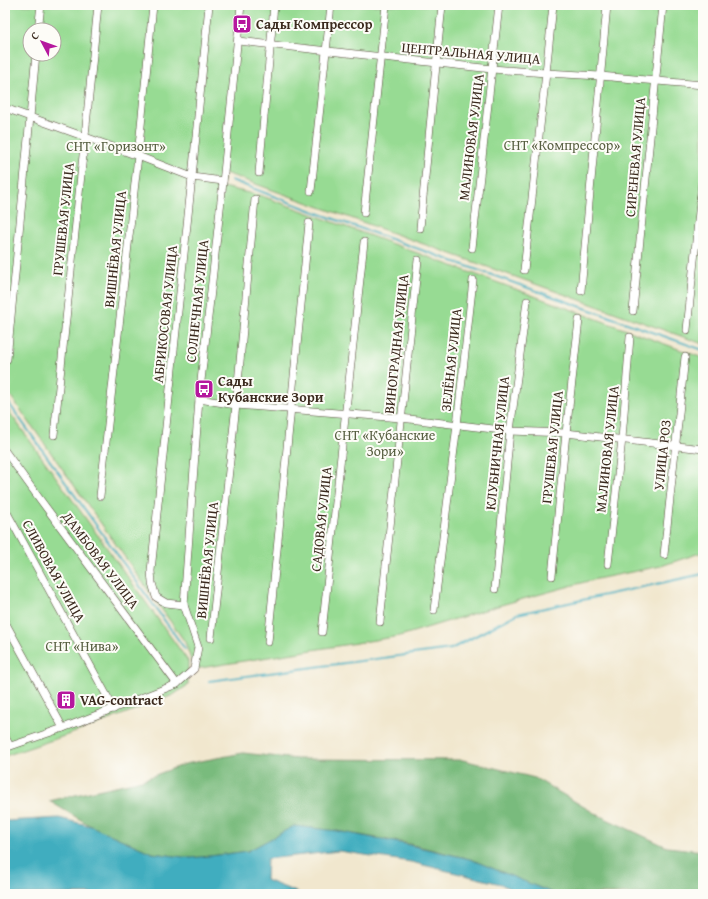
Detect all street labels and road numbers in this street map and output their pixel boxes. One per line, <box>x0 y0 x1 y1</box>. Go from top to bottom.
street label: ЦЕНТРАЛЬНАЯ УЛИЦА <box>401 37 542 69</box>
street label: МАЛИНОВАЯ УЛИЦА <box>453 72 489 202</box>
street label: СИРЕНЕВАЯ УЛИЦА <box>620 96 650 218</box>
street label: ГРУШЕВАЯ УЛИЦА <box>47 161 79 277</box>
street label: ВИШНЁВАЯ УЛИЦА <box>99 189 131 309</box>
street label: СОЛНЕЧНАЯ УЛИЦА <box>181 238 213 363</box>
street label: АБРИКОСОВАЯ УЛИЦА <box>148 243 182 384</box>
street label: ВИНОГРАДНАЯ УЛИЦА <box>379 273 413 415</box>
street label: ЗЕЛЁНАЯ УЛИЦА <box>436 307 466 413</box>
street label: КЛУБНИЧНАЯ УЛИЦА <box>480 374 514 511</box>
street label: МАЛИНОВАЯ УЛИЦА <box>590 384 624 514</box>
street label: ГРУШЕВАЯ УЛИЦА <box>536 389 568 505</box>
street label: УЛИЦА РОЗ <box>648 419 676 491</box>
street label: САДОВАЯ УЛИЦА <box>306 465 337 573</box>
street label: ВИШНЁВАЯ УЛИЦА <box>191 500 223 620</box>
street label: ДАМБОВАЯ УЛИЦА <box>57 506 144 613</box>
street label: СЛИВОВАЯ УЛИЦА <box>18 516 91 626</box>

